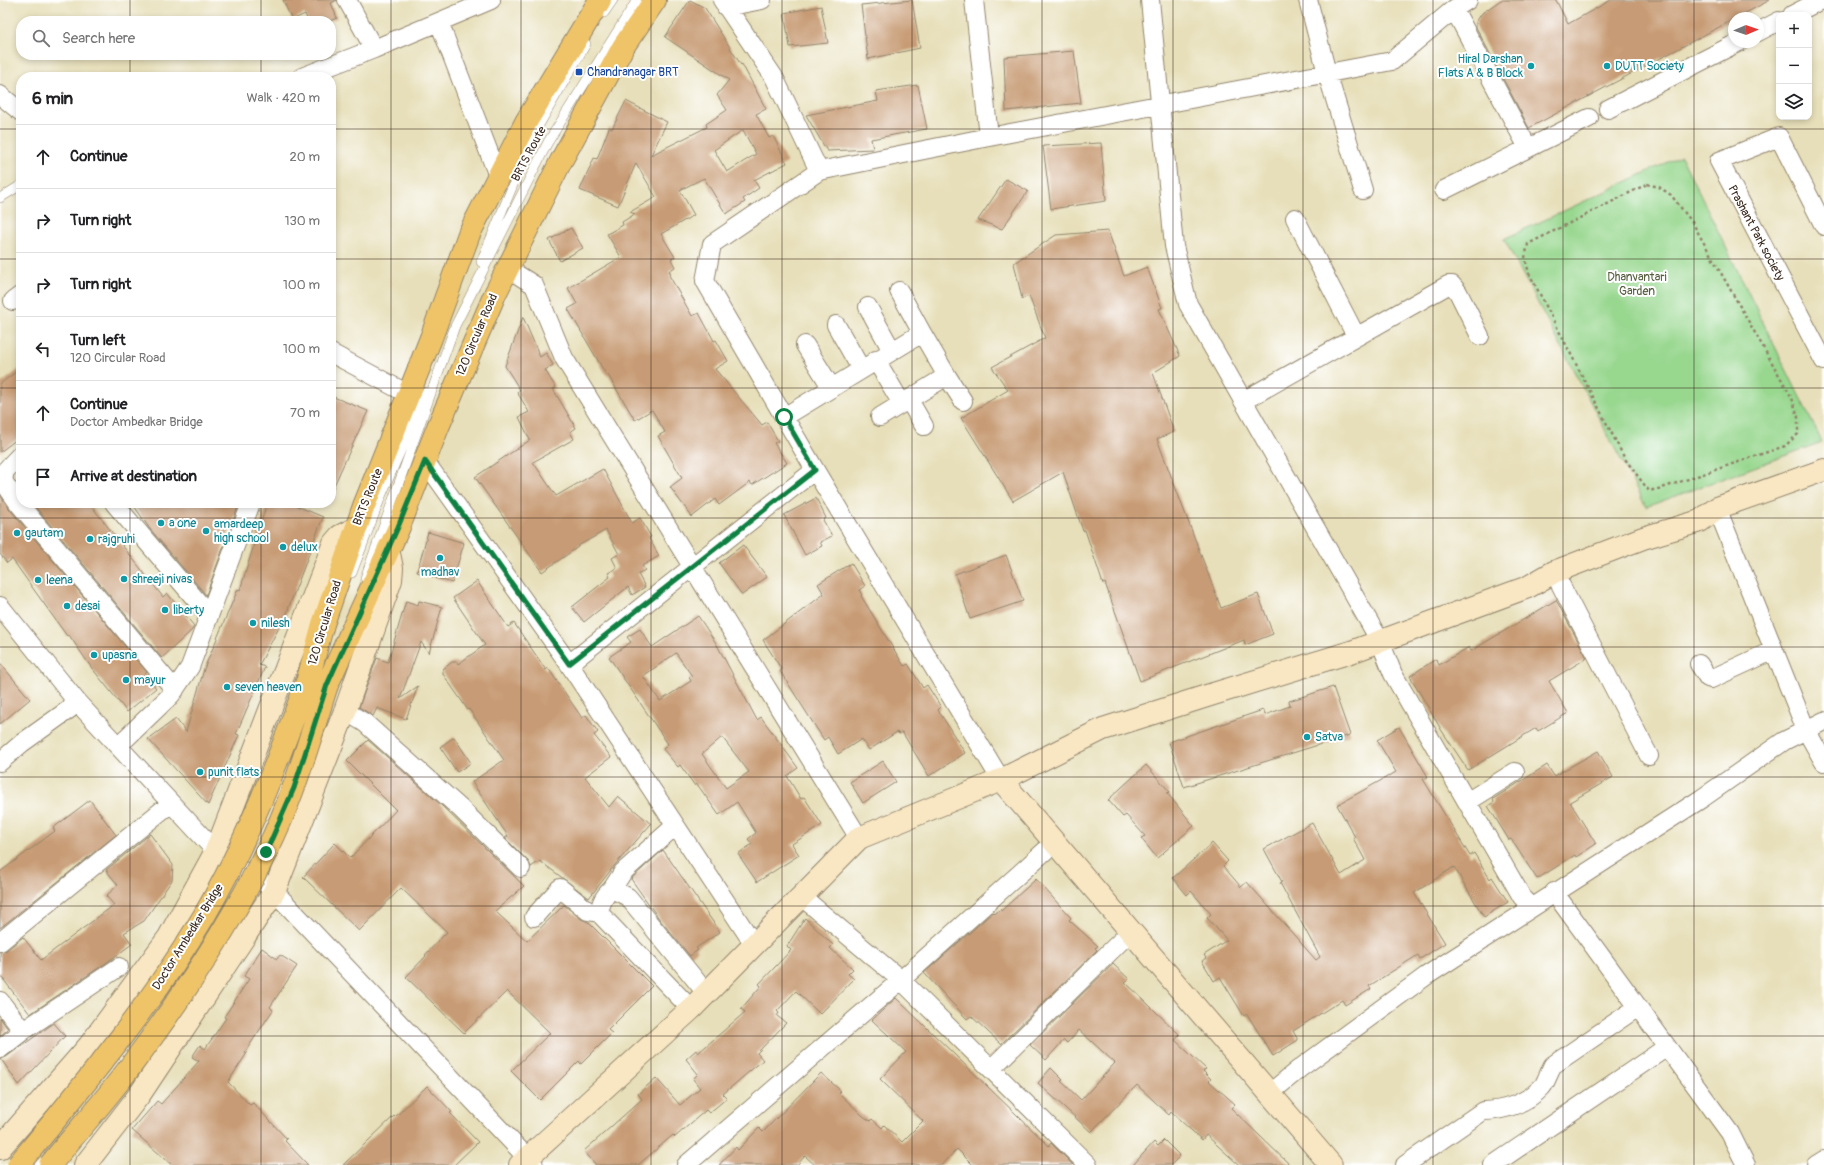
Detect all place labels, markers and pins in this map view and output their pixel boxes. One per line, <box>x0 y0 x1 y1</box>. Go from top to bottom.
place label: Hiral Darshan Flats A & B Block <box>1438 52 1523 81</box>
place label: DUTT Society <box>1615 59 1684 74</box>
marker: Hiral Darshan Flats A & B Block <box>1526 61 1536 71</box>
marker: DUTT Society <box>1602 61 1612 71</box>
place label: Chandranagar BRT <box>587 65 679 80</box>
marker: Chandranagar BRT <box>574 67 584 77</box>
place label: a one <box>169 516 196 531</box>
place label: amardeep high school <box>214 517 269 546</box>
marker: a one <box>156 518 166 528</box>
place label: gautam <box>25 526 64 541</box>
marker: amardeep high school <box>201 526 211 536</box>
marker: gautam <box>12 528 22 538</box>
place label: rajgruhi <box>98 532 135 547</box>
marker: rajgruhi <box>85 534 95 544</box>
place label: delux <box>291 540 318 555</box>
marker: delux <box>278 542 288 552</box>
marker: madhav <box>435 553 445 563</box>
place label: madhav <box>421 565 459 580</box>
place label: shreeji nivas <box>132 572 193 587</box>
place label: leena <box>46 573 73 588</box>
marker: shreeji nivas <box>119 574 129 584</box>
marker: leena <box>33 575 43 585</box>
place label: desai <box>75 599 100 614</box>
marker: desai <box>62 601 72 611</box>
place label: liberty <box>173 603 204 618</box>
marker: liberty <box>160 605 170 615</box>
place label: nilesh <box>261 616 290 631</box>
marker: nilesh <box>248 618 258 628</box>
place label: upasna <box>102 648 137 663</box>
marker: upasna <box>89 650 99 660</box>
place label: mayur <box>134 673 166 688</box>
marker: mayur <box>121 675 131 685</box>
place label: seven heaven <box>235 680 302 695</box>
marker: seven heaven <box>222 682 232 692</box>
place label: Satva <box>1315 730 1343 745</box>
marker: Satva <box>1302 732 1312 742</box>
place label: punit flats <box>208 765 260 780</box>
marker: punit flats <box>195 767 205 777</box>

